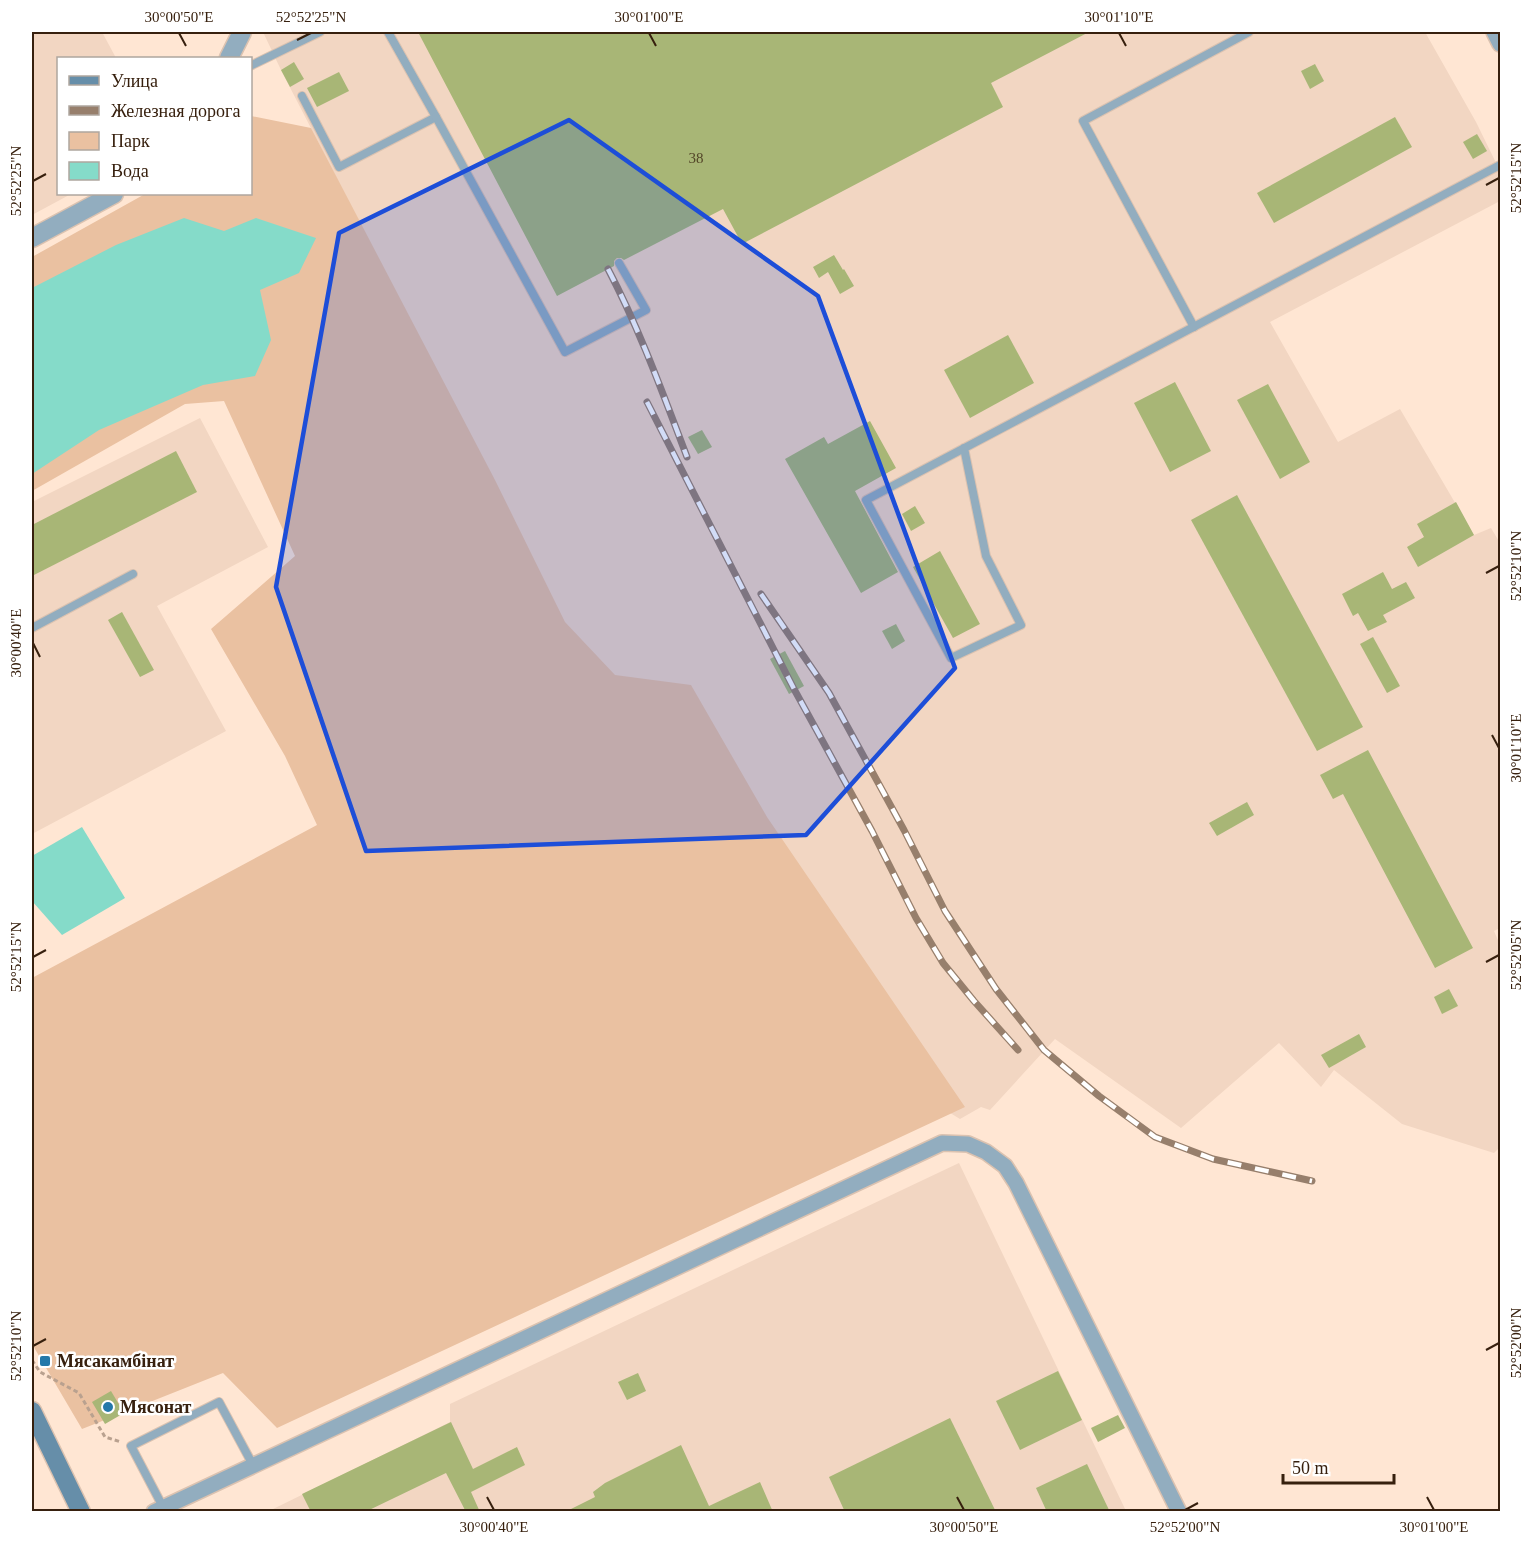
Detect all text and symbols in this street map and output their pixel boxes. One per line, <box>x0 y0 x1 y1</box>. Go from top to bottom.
text: 30°00'50"E <box>145 9 214 25</box>
text: 52°52'25"N <box>276 9 346 25</box>
text: 30°01'00"E <box>615 9 684 25</box>
text: 30°01'10"E <box>1085 9 1154 25</box>
legend <box>57 57 252 195</box>
text: Улица <box>111 71 158 91</box>
text: Железная дорога <box>111 101 240 121</box>
text: Парк <box>111 131 150 151</box>
text: 52°52'15"N <box>1508 143 1524 213</box>
text: 52°52'25"N <box>8 146 24 216</box>
house number: 38 <box>689 150 704 166</box>
text: Вода <box>111 161 149 181</box>
text: 52°52'10"N <box>1508 531 1524 601</box>
text: 30°00'40"E <box>8 609 24 678</box>
text: 30°01'10"E <box>1508 714 1524 783</box>
text: 52°52'05"N <box>1508 920 1524 990</box>
text: 52°52'15"N <box>8 922 24 992</box>
text: 52°52'00"N <box>1508 1308 1524 1378</box>
text: 52°52'10"N <box>8 1311 24 1381</box>
place label: Мясакамбінат <box>57 1351 174 1371</box>
marker: Мясакамбінат <box>38 1354 52 1368</box>
place label: Мясонат <box>120 1397 192 1417</box>
marker: Мясонат <box>101 1400 115 1414</box>
scale bar <box>1283 1447 1394 1485</box>
text: 50 m <box>1292 1458 1329 1478</box>
text: 30°00'40"E <box>460 1519 529 1535</box>
text: 30°00'50"E <box>930 1519 999 1535</box>
text: 52°52'00"N <box>1150 1519 1220 1535</box>
text: 30°01'00"E <box>1400 1519 1469 1535</box>

